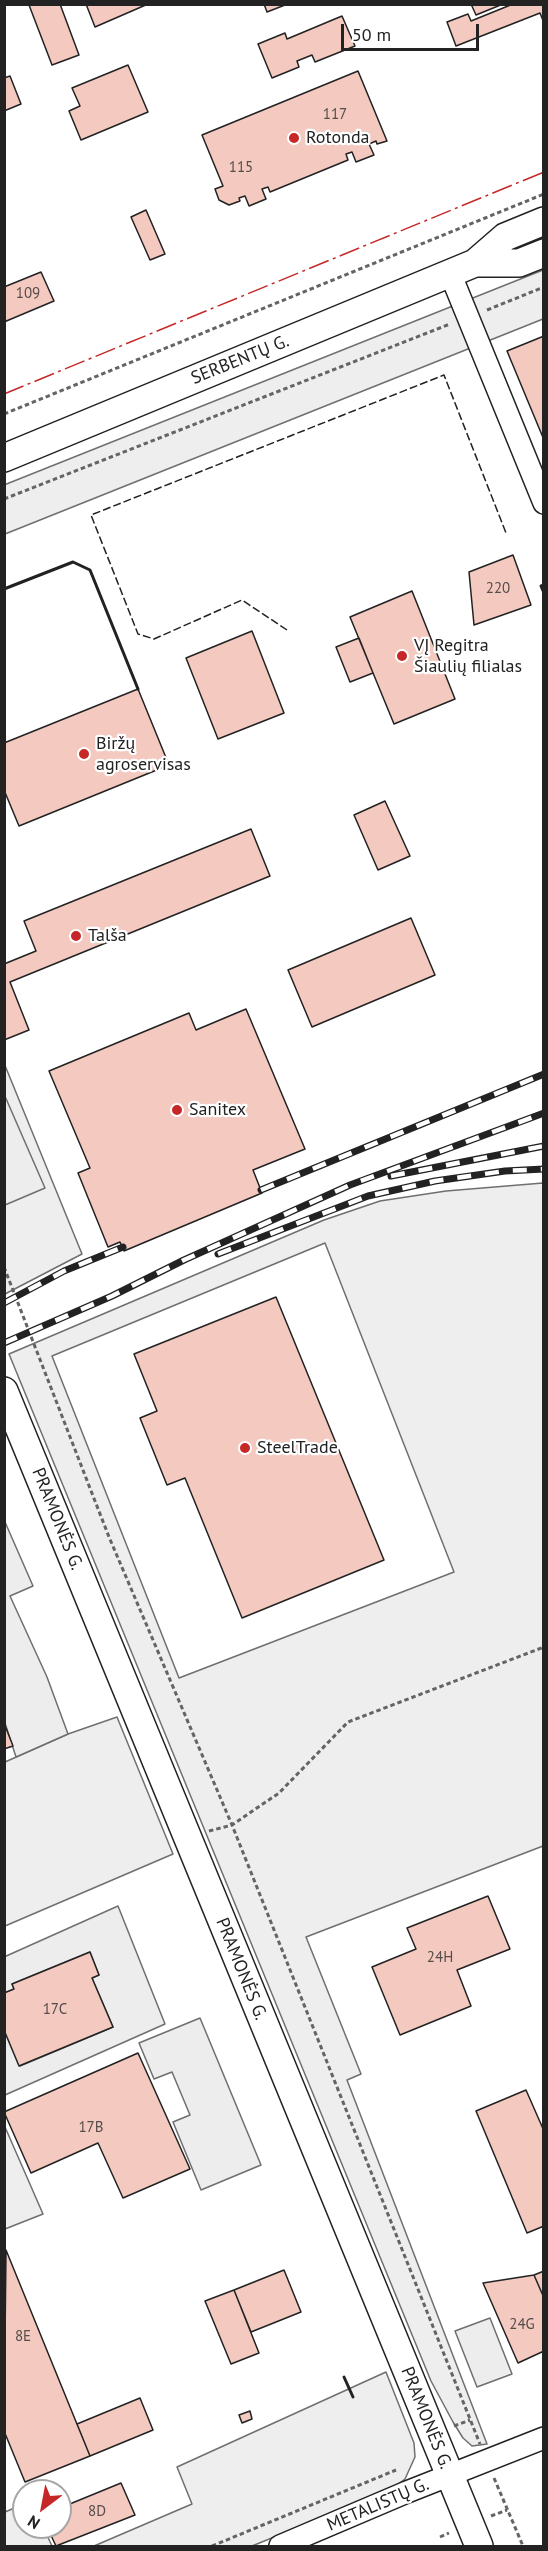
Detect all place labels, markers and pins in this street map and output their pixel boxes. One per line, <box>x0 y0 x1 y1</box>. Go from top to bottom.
place label: Rotonda <box>306 127 370 149</box>
marker: Rotonda <box>287 131 301 145</box>
place label: VĮ Regitra Šiaulių filialas <box>414 635 522 678</box>
marker: VĮ Regitra Šiaulių filialas <box>395 649 409 663</box>
place label: Biržų agroservisas <box>96 733 191 776</box>
marker: Biržų agroservisas <box>77 747 91 761</box>
place label: Talša <box>88 925 127 947</box>
marker: Talša <box>69 929 83 943</box>
place label: Sanitex <box>189 1099 246 1121</box>
marker: Sanitex <box>170 1103 184 1117</box>
place label: SteelTrade <box>257 1437 338 1459</box>
marker: SteelTrade <box>238 1441 252 1455</box>

